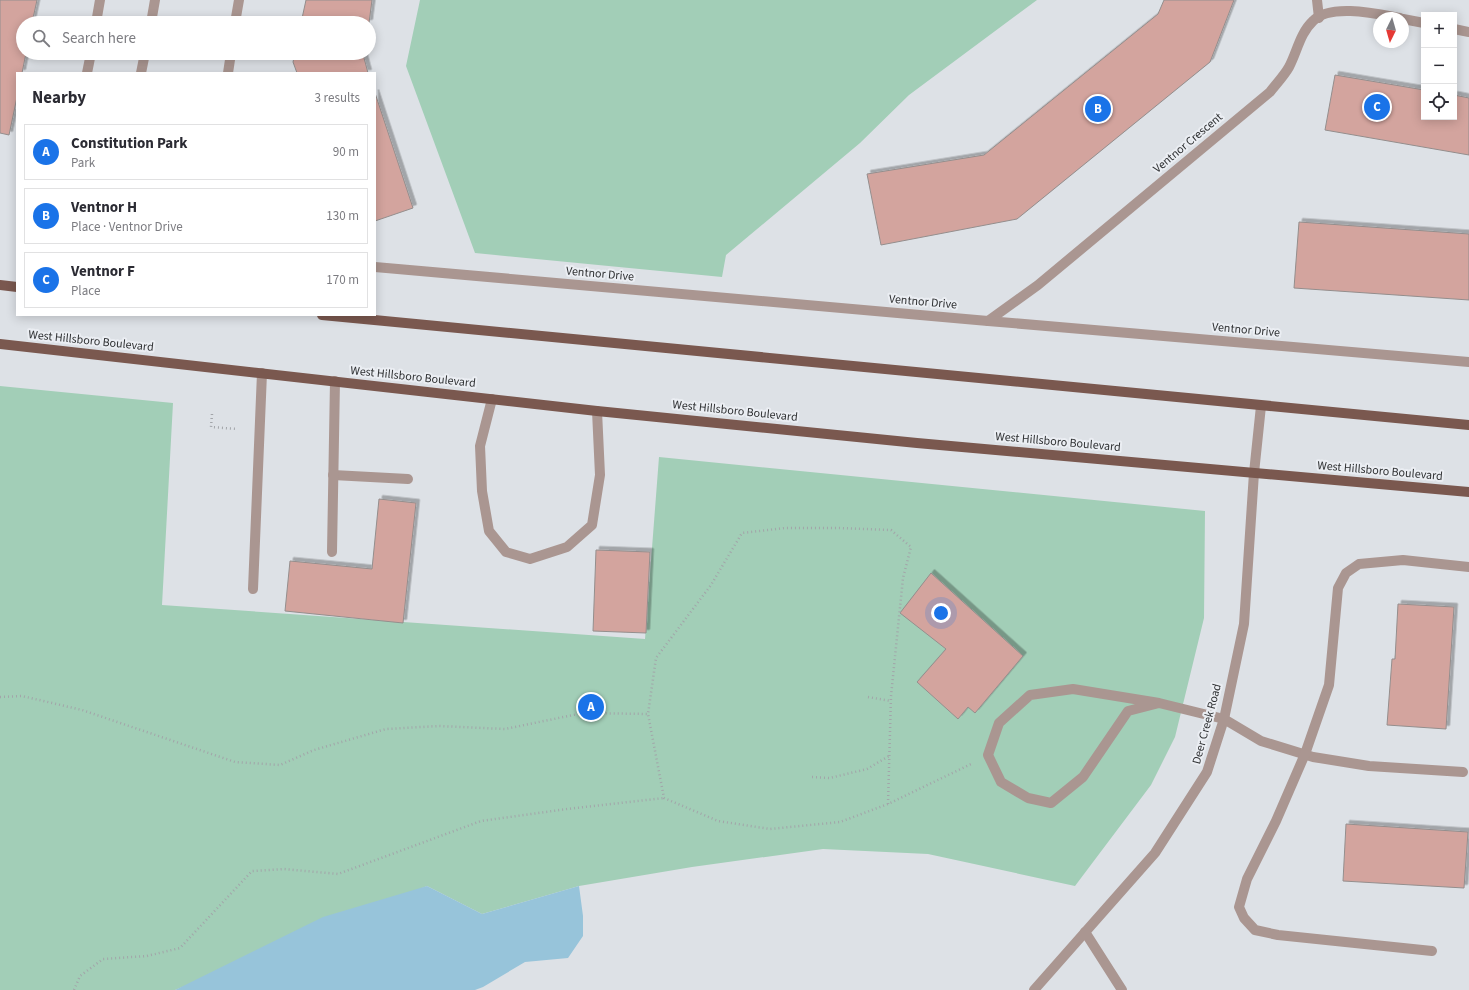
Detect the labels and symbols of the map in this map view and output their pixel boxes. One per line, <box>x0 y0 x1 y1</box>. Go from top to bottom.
north arrow <box>1373 12 1409 48</box>
pin: C <box>1364 92 1390 122</box>
pin: B <box>1085 94 1111 124</box>
street label: Ventnor Crescent <box>1150 109 1226 177</box>
street label: Ventnor Drive <box>565 263 635 285</box>
street label: Ventnor Drive <box>888 291 958 313</box>
street label: Ventnor Drive <box>1211 319 1281 341</box>
street label: West Hillsboro Boulevard <box>27 326 155 356</box>
street label: West Hillsboro Boulevard <box>349 362 477 392</box>
street label: West Hillsboro Boulevard <box>671 396 799 426</box>
street label: West Hillsboro Boulevard <box>995 428 1121 456</box>
street label: West Hillsboro Boulevard <box>1317 457 1443 485</box>
your location <box>931 603 951 623</box>
street label: Deer Creek Road <box>1188 682 1226 766</box>
pin: A <box>578 692 604 722</box>

